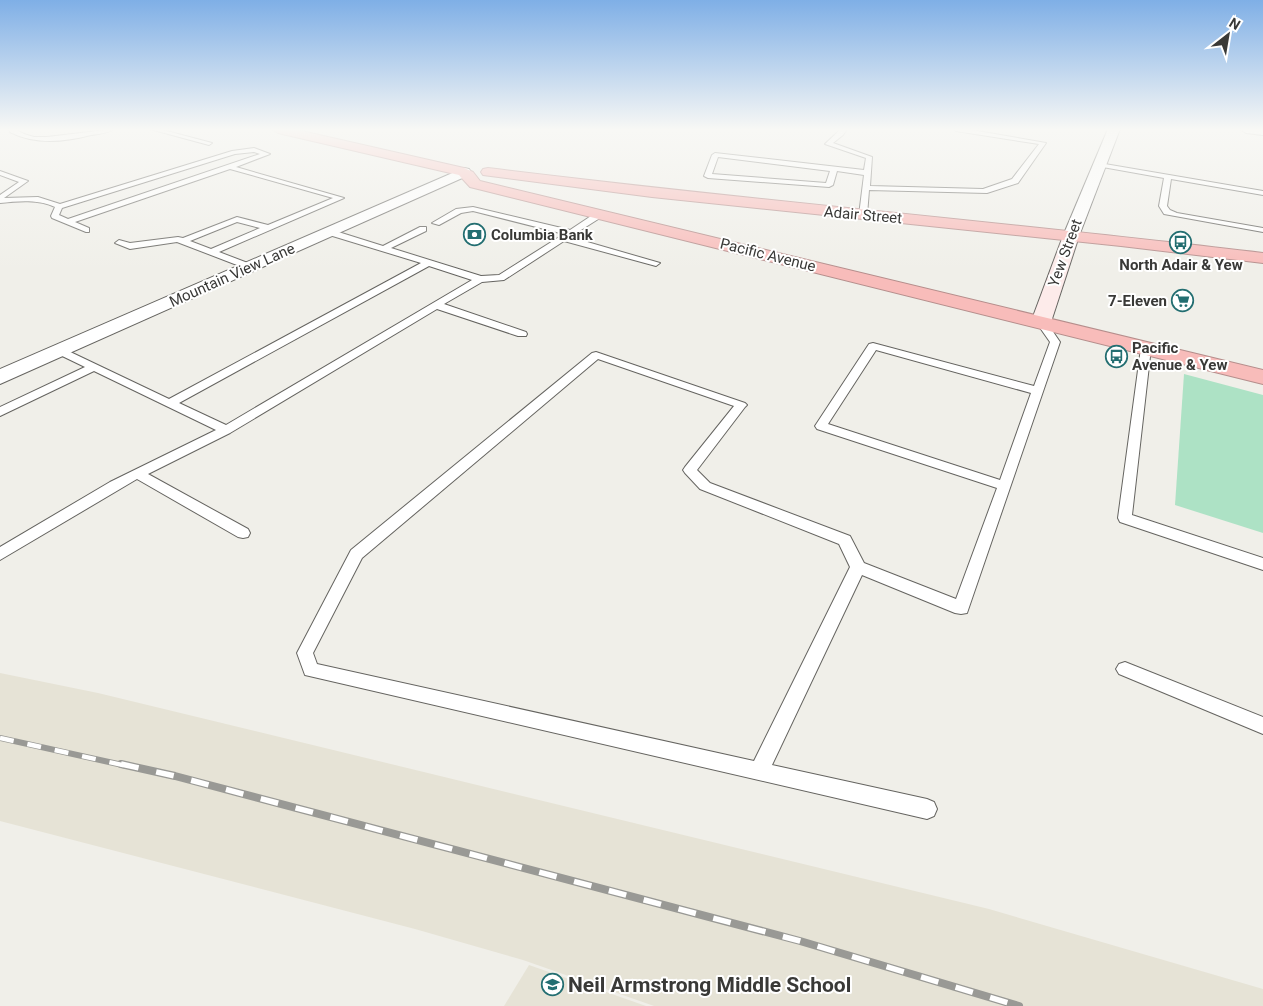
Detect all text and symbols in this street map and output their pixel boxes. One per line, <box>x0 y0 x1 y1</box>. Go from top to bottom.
north arrow <box>1203 10 1253 60</box>
text: N <box>1226 14 1243 33</box>
street label: Adair Street <box>823 203 903 227</box>
street label: Yew Street <box>1044 216 1086 289</box>
bank icon: Columbia Bank <box>463 223 487 247</box>
place label: Columbia Bank <box>491 226 594 244</box>
bus stop icon: North Adair & Yew <box>1169 230 1193 254</box>
street label: Pacific Avenue <box>718 234 818 276</box>
street label: Mountain View Lane <box>166 239 298 311</box>
place label: North Adair & Yew <box>1119 256 1243 274</box>
supermarket icon: 7-Eleven <box>1171 289 1195 313</box>
place label: 7-Eleven <box>1108 292 1167 310</box>
place label: Pacific Avenue & Yew <box>1132 339 1227 374</box>
bus stop icon: Pacific Avenue & Yew <box>1104 345 1128 369</box>
school or university icon: Neil Armstrong Middle School <box>540 973 564 997</box>
place label: Neil Armstrong Middle School <box>568 973 851 997</box>

